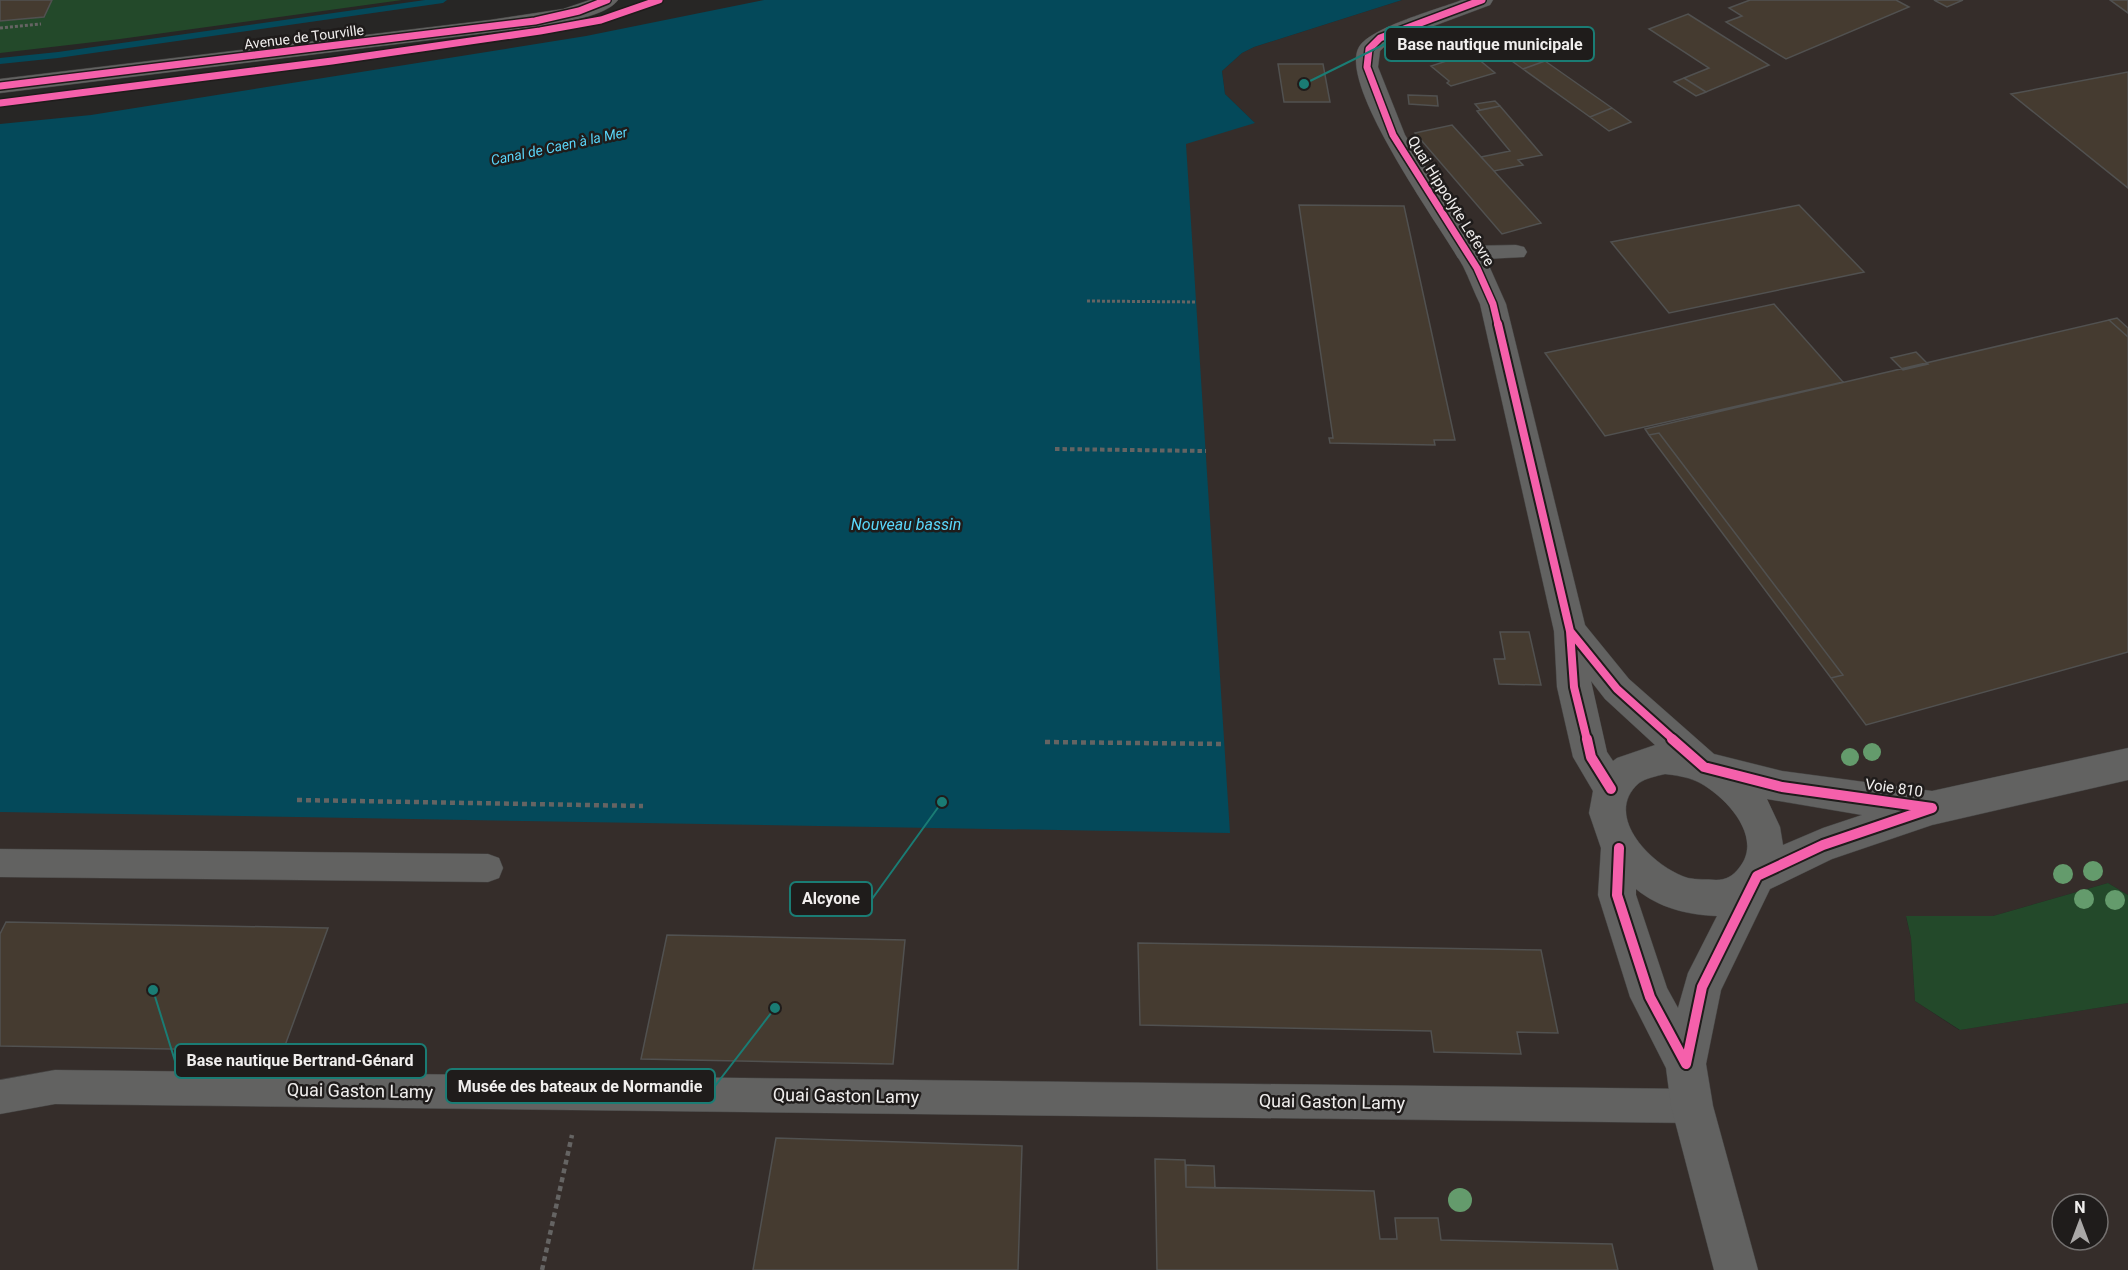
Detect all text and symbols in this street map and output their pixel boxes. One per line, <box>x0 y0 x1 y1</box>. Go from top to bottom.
street label: Avenue de Tourville <box>243 22 365 52</box>
callout: Base nautique municipale <box>1385 27 1594 61</box>
text: Base nautique municipale <box>1397 35 1583 54</box>
water label: Canal de Caen à la Mer <box>489 124 629 168</box>
street label: Quai Hippolyte Lefevre <box>1404 133 1498 270</box>
water label: Nouveau bassin <box>851 515 961 534</box>
street label: Voie 810 <box>1864 775 1924 801</box>
callout: Alcyone <box>790 882 872 916</box>
text: Alcyone <box>802 889 860 908</box>
callout: Base nautique Bertrand-Génard <box>175 1044 426 1078</box>
text: Base nautique Bertrand-Génard <box>186 1051 414 1070</box>
callout: Musée des bateaux de Normandie <box>446 1069 715 1103</box>
text: Musée des bateaux de Normandie <box>458 1077 703 1096</box>
street label: Quai Gaston Lamy <box>287 1079 434 1102</box>
street label: Quai Gaston Lamy <box>773 1084 920 1107</box>
street label: Quai Gaston Lamy <box>1259 1090 1406 1113</box>
north arrow <box>2050 1192 2110 1252</box>
text: N <box>2074 1198 2086 1217</box>

